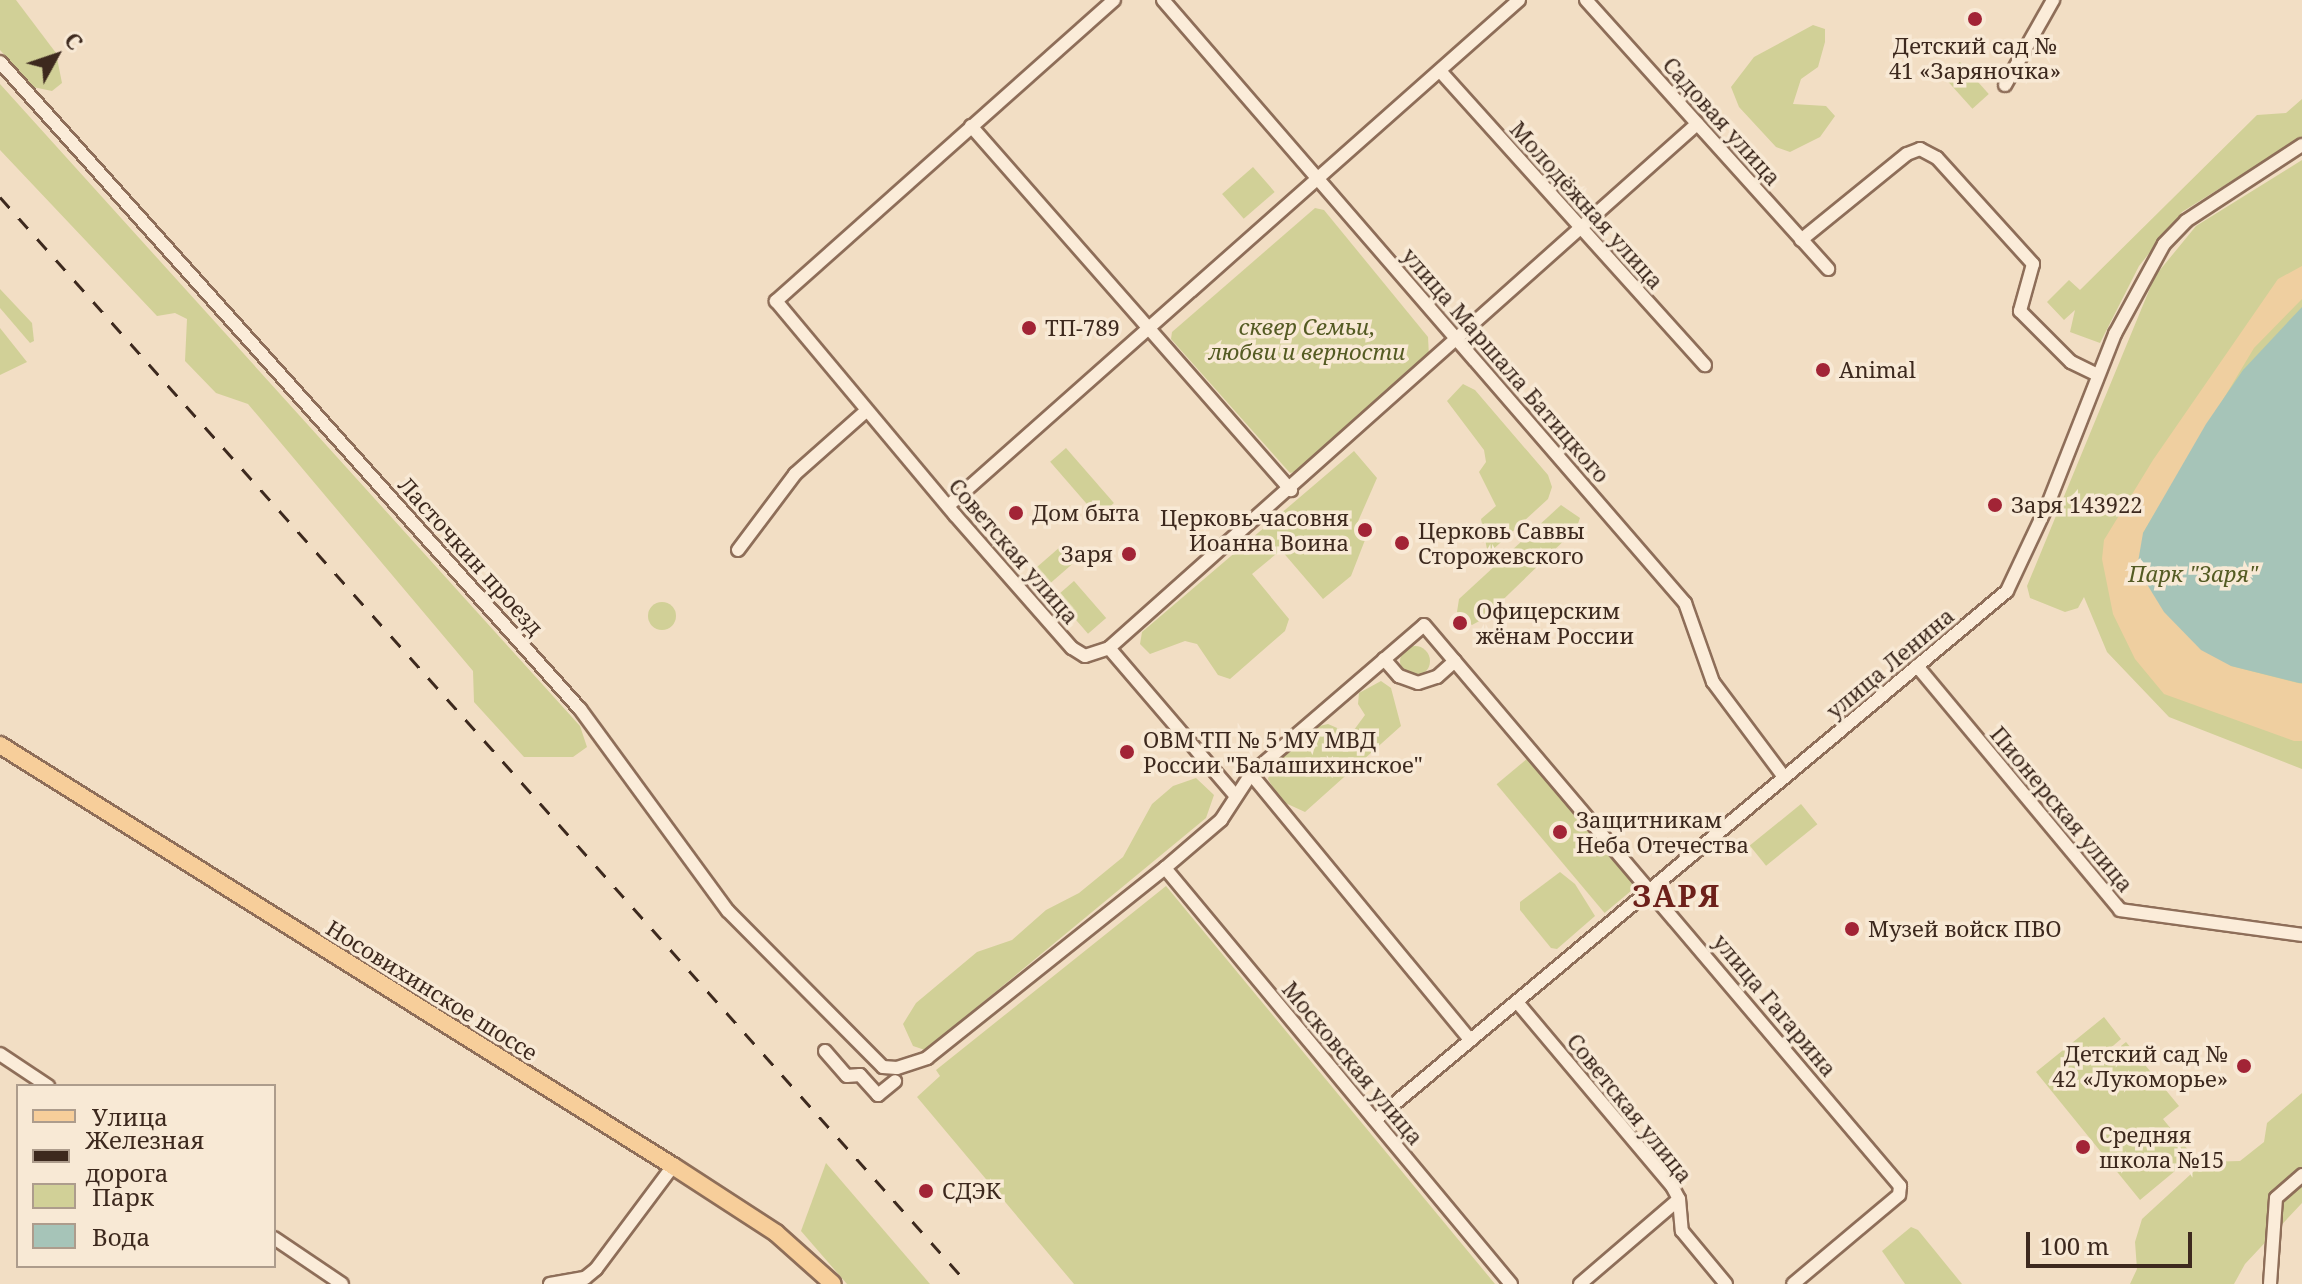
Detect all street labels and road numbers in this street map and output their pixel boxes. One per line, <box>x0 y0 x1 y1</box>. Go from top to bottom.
street label: Садовая улица <box>1658 52 1786 190</box>
street label: Молодёжная улица <box>1505 116 1669 294</box>
street label: улица Маршала Батицкого <box>1397 242 1615 488</box>
street label: Ласточкин проезд <box>393 472 549 640</box>
street label: Советская улица <box>944 473 1084 629</box>
street label: улица Ленина <box>1821 602 1959 724</box>
street label: Пионерская улица <box>1985 721 2139 897</box>
street label: Носовихинское шоссе <box>322 914 542 1066</box>
street label: улица Гагарина <box>1708 928 1842 1082</box>
street label: Московская улица <box>1277 976 1429 1150</box>
street label: Советская улица <box>1562 1028 1698 1188</box>

